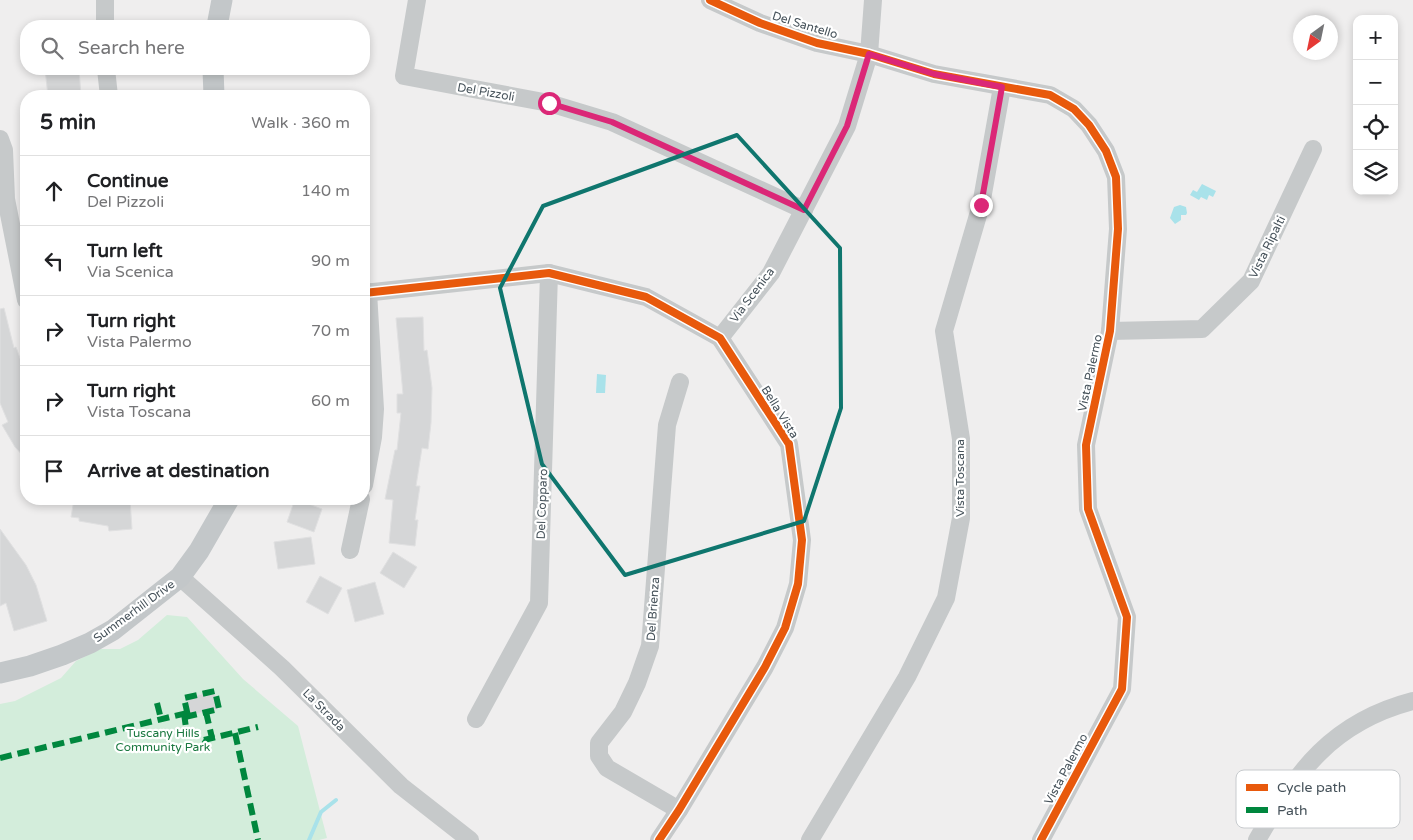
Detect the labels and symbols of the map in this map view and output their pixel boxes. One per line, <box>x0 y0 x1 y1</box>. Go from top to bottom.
street label: Del Santello <box>771 8 839 42</box>
north arrow <box>1293 15 1338 60</box>
street label: Del Pizzoli <box>456 80 516 104</box>
route start <box>538 92 561 115</box>
route end <box>970 194 993 217</box>
street label: Vista Ripalti <box>1246 213 1288 281</box>
street label: Via Scenica <box>727 265 777 325</box>
street label: Vista Palermo <box>1075 333 1105 413</box>
street label: Bella Vista <box>758 383 802 441</box>
street label: Vista Toscana <box>953 439 967 517</box>
street label: Del Copparo <box>534 468 550 540</box>
street label: Del Brienza <box>644 576 662 642</box>
street label: Summerhill Drive <box>91 577 178 645</box>
street label: La Strada <box>300 686 348 734</box>
park label: Tuscany Hills Community Park <box>116 726 211 754</box>
street label: Vista Palermo <box>1041 731 1091 807</box>
legend <box>1236 770 1400 828</box>
text: Cycle path <box>1277 779 1346 796</box>
text: Path <box>1277 802 1308 819</box>

